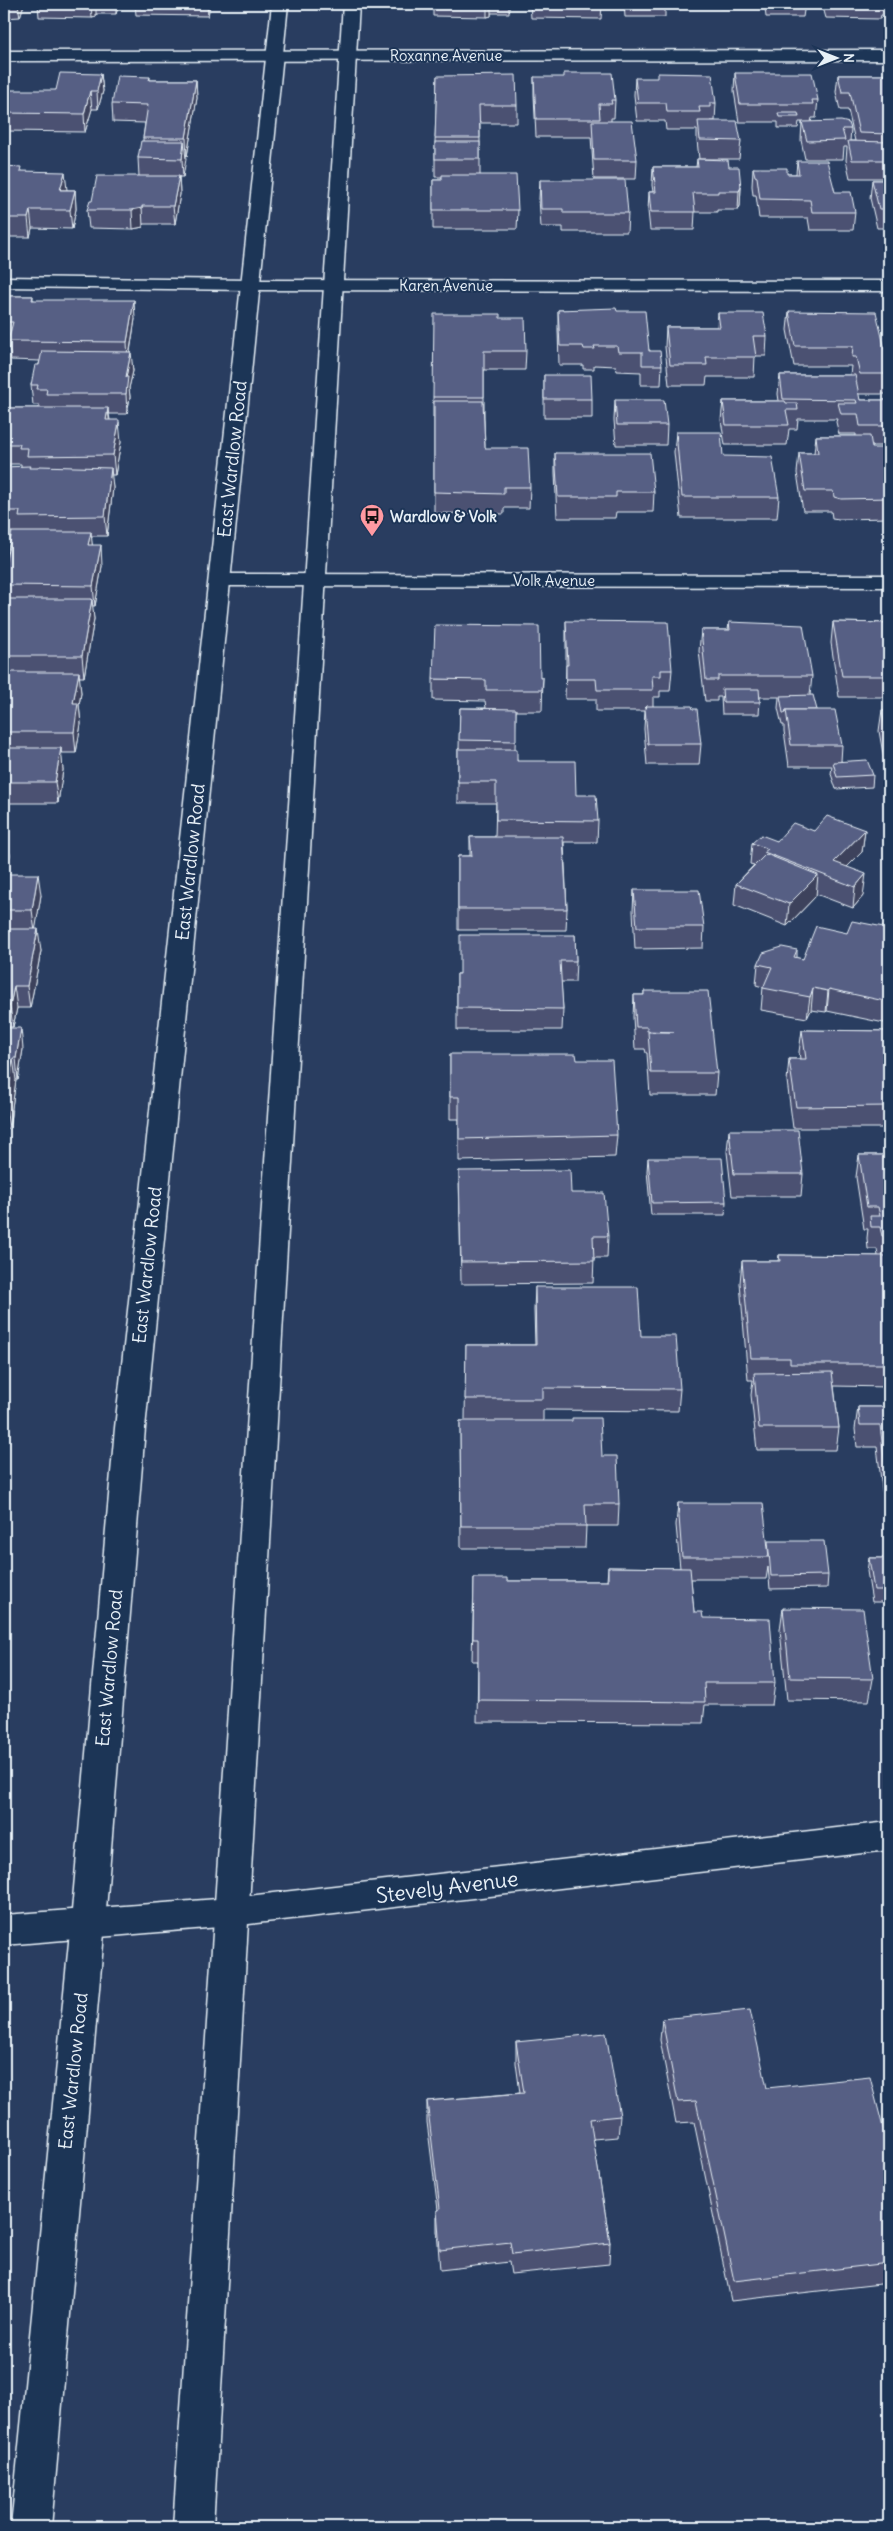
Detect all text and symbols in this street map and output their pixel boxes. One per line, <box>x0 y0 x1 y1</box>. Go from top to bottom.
north arrow <box>810 32 860 82</box>
street label: Roxanne Avenue <box>390 46 502 65</box>
text: N <box>840 53 858 63</box>
street label: Karen Avenue <box>399 276 493 295</box>
street label: East Wardlow Road <box>212 379 252 539</box>
bus stop icon: Wardlow & Volk <box>359 503 385 537</box>
place label: Wardlow & Volk <box>390 507 497 526</box>
street label: Volk Avenue <box>513 571 595 590</box>
street label: East Wardlow Road <box>170 782 210 942</box>
street label: East Wardlow Road <box>127 1185 167 1345</box>
street label: East Wardlow Road <box>91 1588 127 1748</box>
street label: Stevely Avenue <box>374 1865 520 1909</box>
street label: East Wardlow Road <box>53 1991 93 2151</box>

